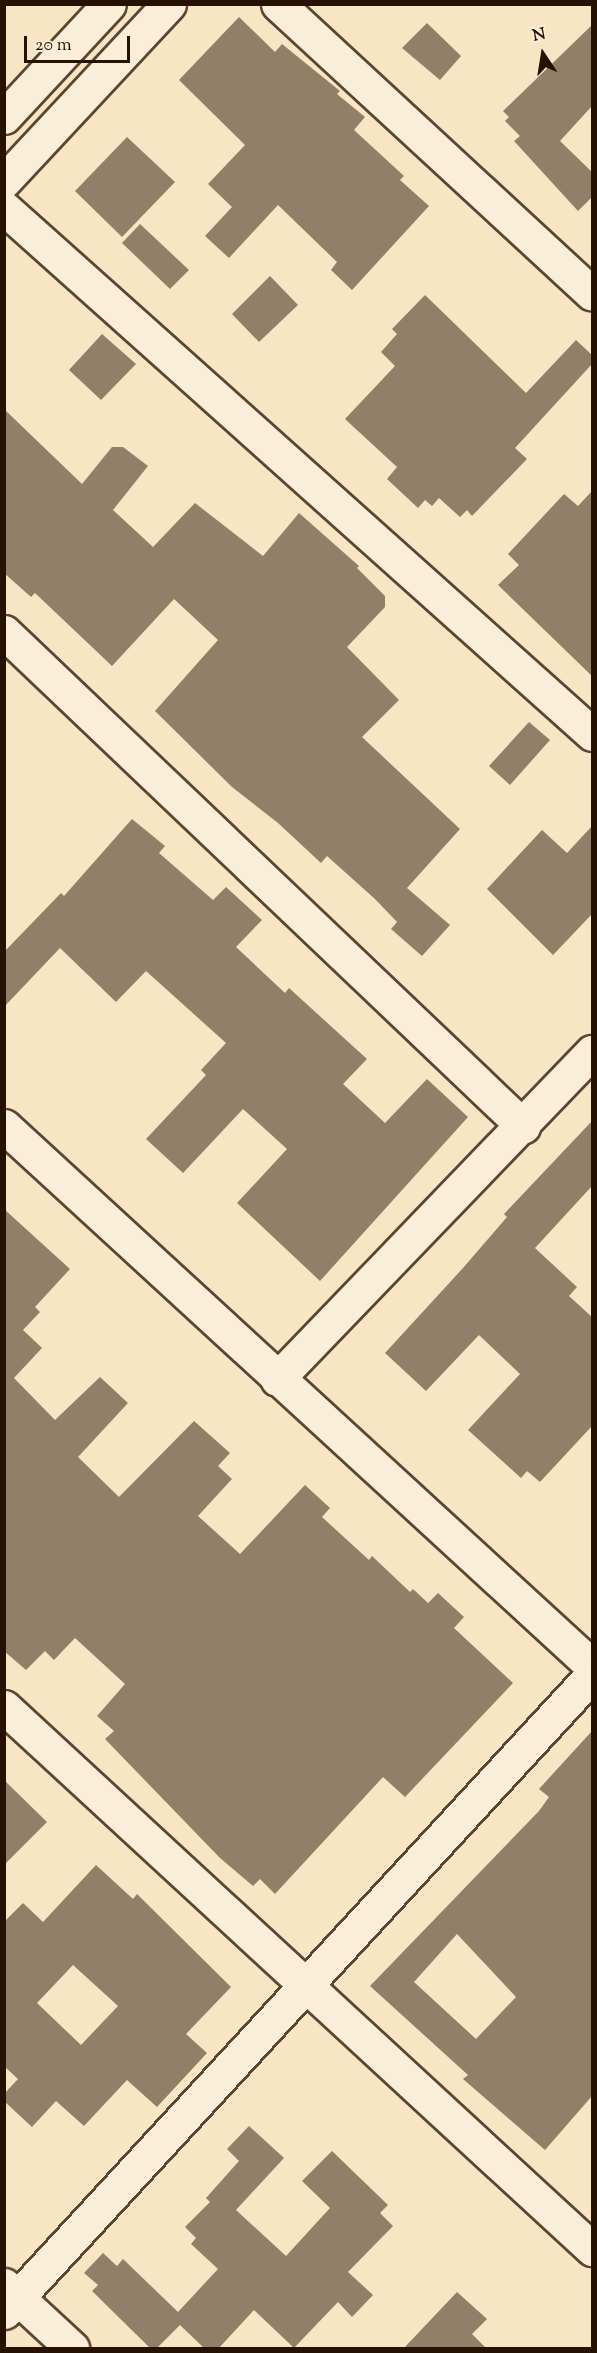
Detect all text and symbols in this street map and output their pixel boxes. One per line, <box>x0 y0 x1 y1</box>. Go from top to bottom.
text: N <box>531 23 548 48</box>
scale bar <box>27 24 134 62</box>
north arrow <box>513 24 573 84</box>
text: 20 m <box>35 33 72 59</box>

